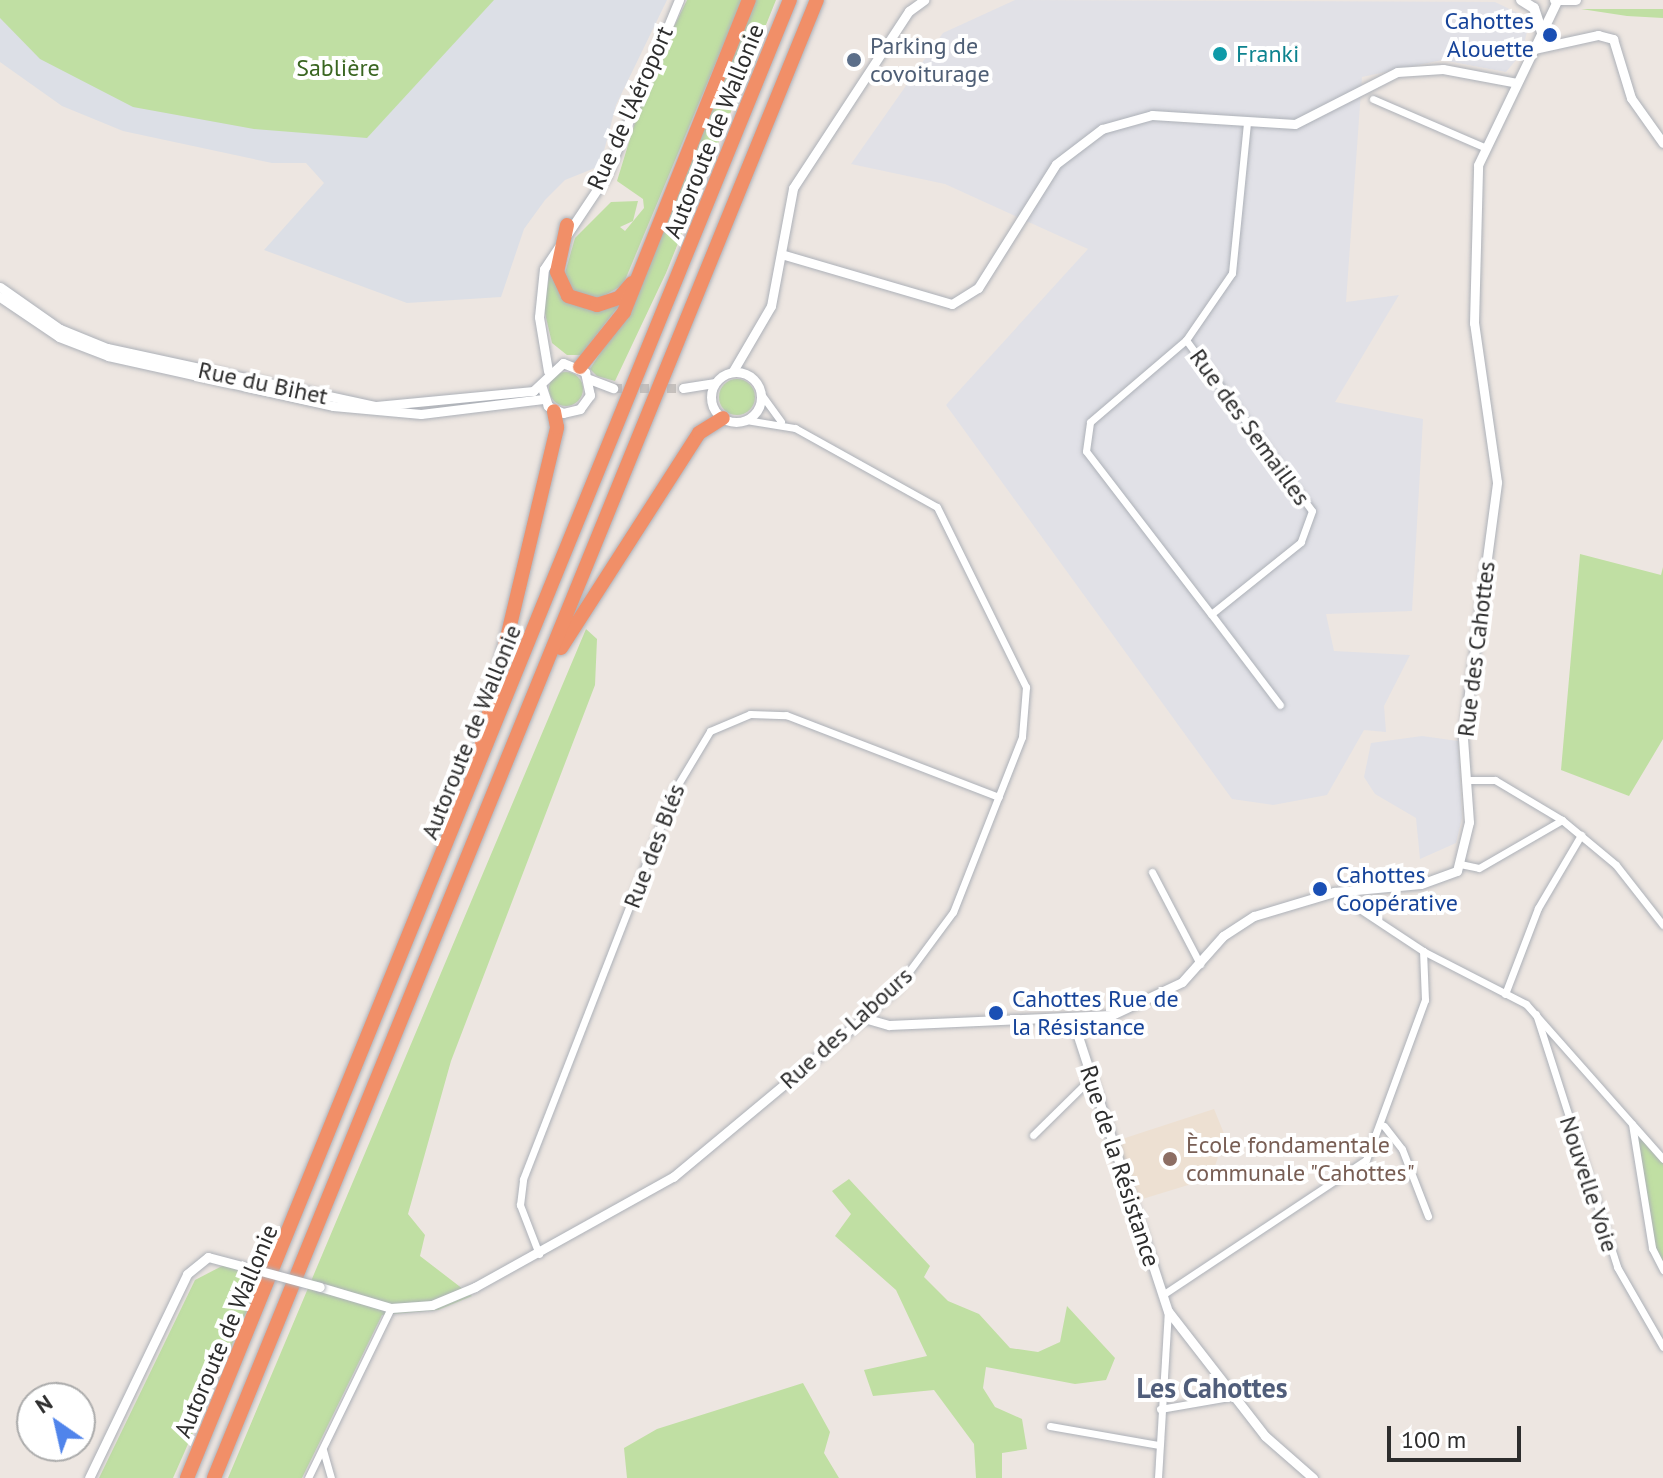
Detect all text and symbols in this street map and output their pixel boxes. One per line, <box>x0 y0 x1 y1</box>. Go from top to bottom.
place label: Cahottes Alouette <box>1445 7 1534 63</box>
street label: Autoroute de Wallonie <box>658 19 770 243</box>
street label: Rue de l'Aéroport <box>581 22 679 194</box>
marker: Cahottes Alouette <box>1541 26 1559 44</box>
place label: Parking de covoiturage <box>870 32 990 88</box>
place label: Franki <box>1236 40 1300 68</box>
marker: Franki <box>1211 45 1229 63</box>
marker: Parking de covoiturage <box>845 51 863 69</box>
park label: Sablière <box>296 54 380 82</box>
street label: Rue des Semailles <box>1184 343 1316 511</box>
street label: Rue du Bihet <box>196 355 330 411</box>
street label: Rue des Cahottes <box>1451 560 1501 738</box>
street label: Autoroute de Wallonie <box>415 620 527 844</box>
street label: Rue des Blés <box>617 780 691 912</box>
place label: Cahottes Coopérative <box>1336 861 1458 917</box>
marker: Cahottes Coopérative <box>1311 880 1329 898</box>
street label: Rue des Labours <box>774 961 918 1095</box>
place label: Cahottes Rue de la Résistance <box>1012 985 1179 1041</box>
marker: Cahottes Rue de la Résistance <box>987 1004 1005 1022</box>
street label: Rue de la Résistance <box>1074 1062 1166 1270</box>
street label: Nouvelle Voie <box>1553 1112 1625 1256</box>
place label: Ècole fondamentale communale "Cahottes" <box>1186 1131 1416 1187</box>
marker: Ècole fondamentale communale "Cahottes" <box>1161 1150 1179 1168</box>
street label: Autoroute de Wallonie <box>168 1220 284 1442</box>
district label: Les Cahottes <box>1136 1371 1288 1405</box>
north arrow <box>16 1382 96 1462</box>
text: N <box>30 1388 58 1419</box>
scale bar <box>1391 1410 1525 1460</box>
text: 100 m <box>1401 1424 1466 1455</box>

